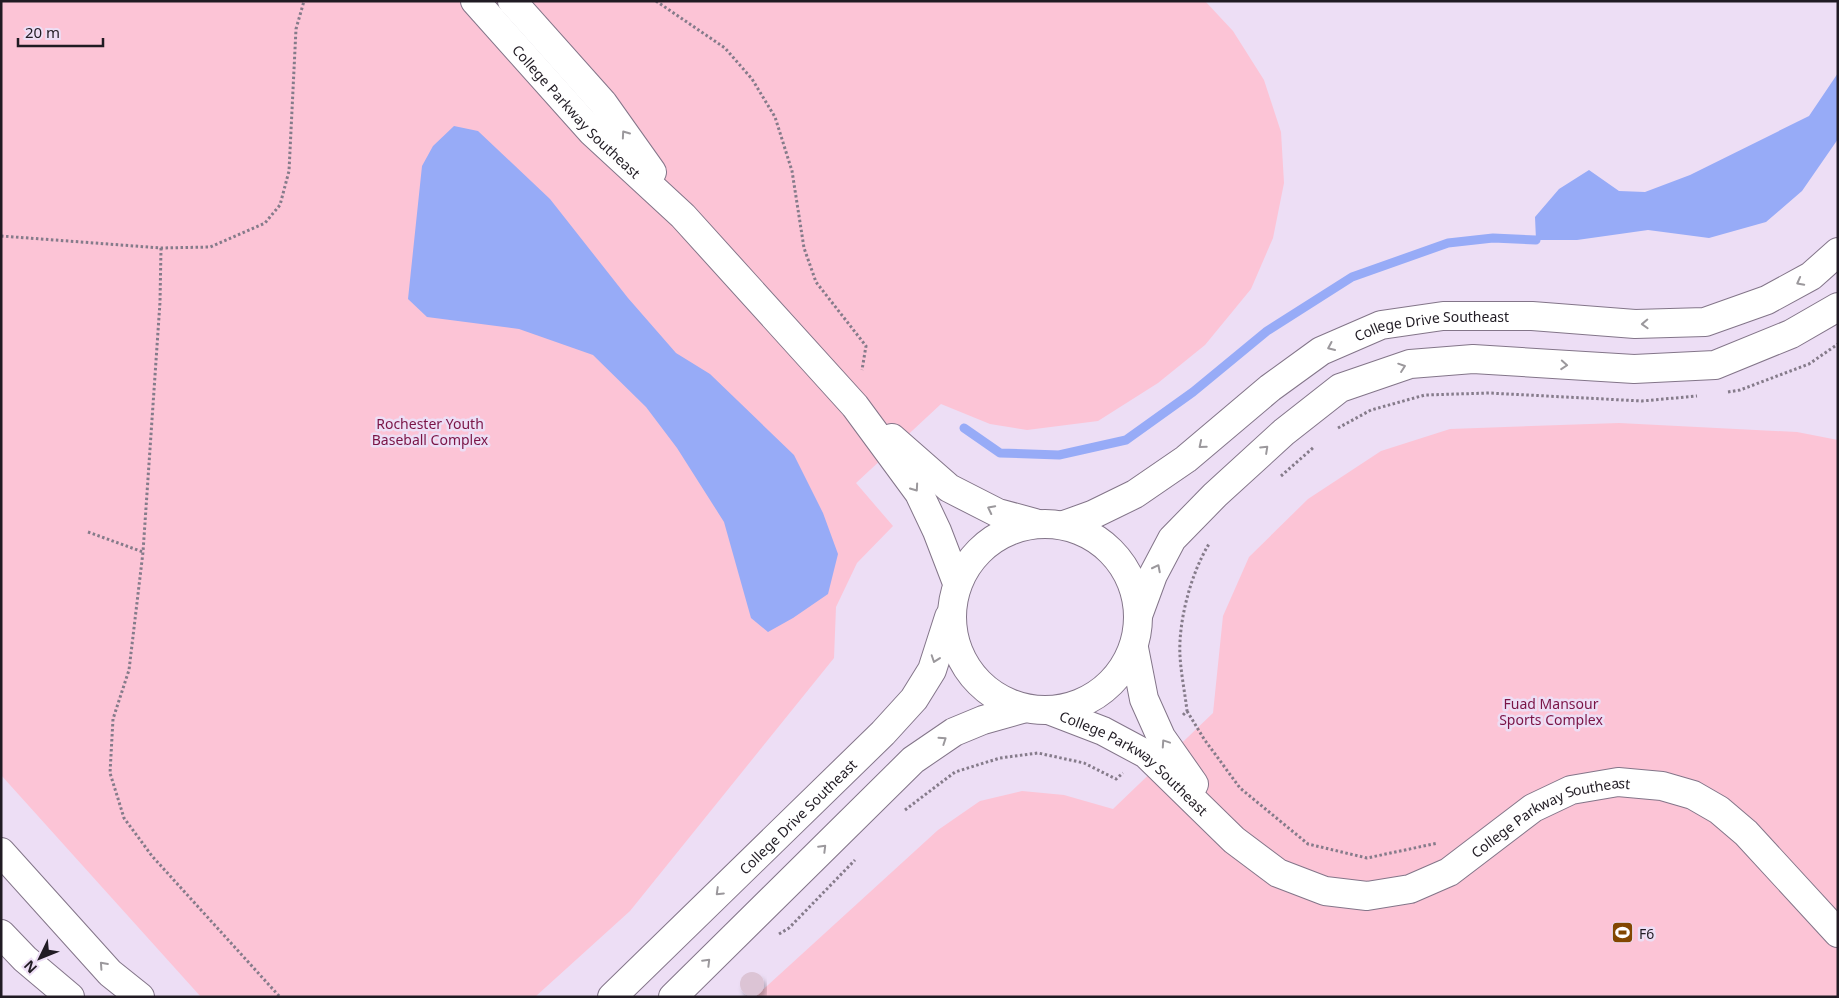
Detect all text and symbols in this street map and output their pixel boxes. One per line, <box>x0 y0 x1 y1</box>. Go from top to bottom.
scale bar <box>18 15 102 47</box>
text: 20 m <box>25 22 60 42</box>
street label: College Parkway Southeast <box>509 40 645 182</box>
one-way arrow <box>622 130 631 140</box>
one-way arrow <box>1796 276 1805 286</box>
street label: College Drive Southeast <box>1351 307 1509 345</box>
one-way arrow <box>1641 319 1649 329</box>
one-way arrow <box>1327 341 1336 351</box>
one-way arrow <box>1560 360 1568 371</box>
one-way arrow <box>1398 362 1406 372</box>
park label: Rochester Youth Baseball Complex <box>372 414 489 449</box>
one-way arrow <box>1199 439 1208 448</box>
one-way arrow <box>1259 446 1268 455</box>
one-way arrow <box>909 482 918 491</box>
one-way arrow <box>987 505 996 515</box>
one-way arrow <box>1151 564 1161 573</box>
one-way arrow <box>931 654 941 663</box>
park label: Fuad Mansour Sports Complex <box>1499 694 1603 729</box>
street label: College Parkway Southeast <box>1057 706 1212 819</box>
one-way arrow <box>938 736 947 746</box>
one-way arrow <box>1162 739 1171 749</box>
street label: College Drive Southeast <box>735 755 860 878</box>
street label: College Parkway Southeast <box>1467 773 1631 862</box>
one-way arrow <box>817 845 826 854</box>
one-way arrow <box>716 887 725 896</box>
sports icon: F6 <box>1611 921 1635 945</box>
place label: F6 <box>1639 924 1654 943</box>
north arrow <box>15 933 65 983</box>
text: N <box>19 957 41 978</box>
one-way arrow <box>702 959 711 968</box>
one-way arrow <box>100 961 109 970</box>

